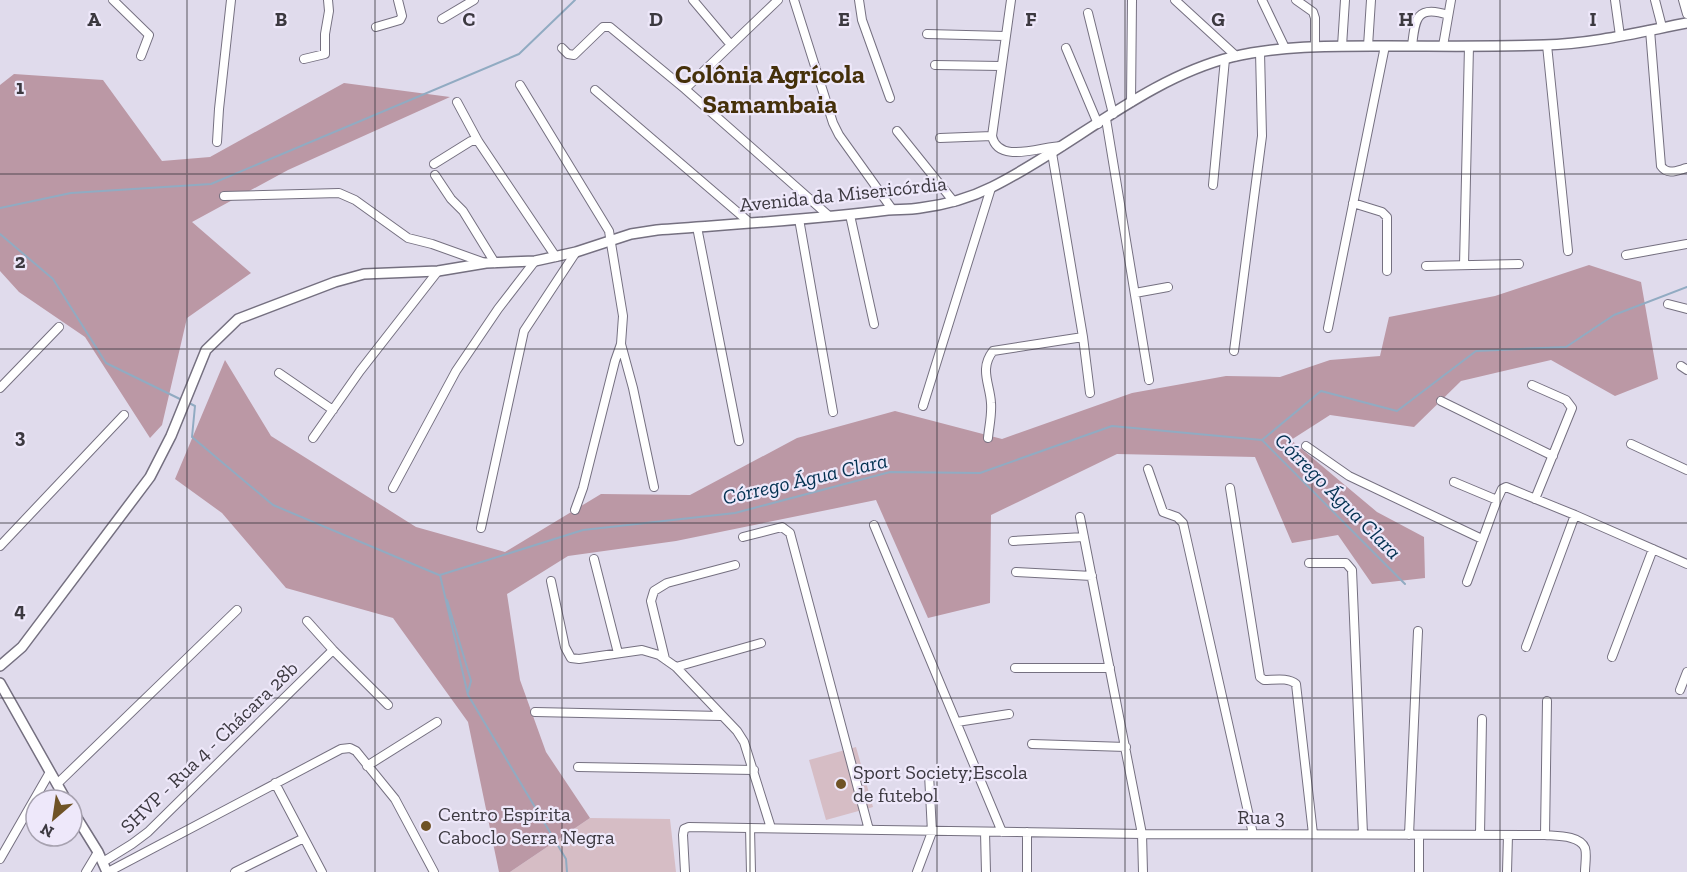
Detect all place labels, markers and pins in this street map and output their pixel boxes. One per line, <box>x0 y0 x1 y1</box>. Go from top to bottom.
place label: Sport Society;Escola de futebol <box>853 760 1028 807</box>
marker: Sport Society;Escola de futebol <box>834 777 848 791</box>
place label: Centro Espírita Caboclo Serra Negra <box>438 802 615 849</box>
marker: Centro Espírita Caboclo Serra Negra <box>419 819 433 833</box>

